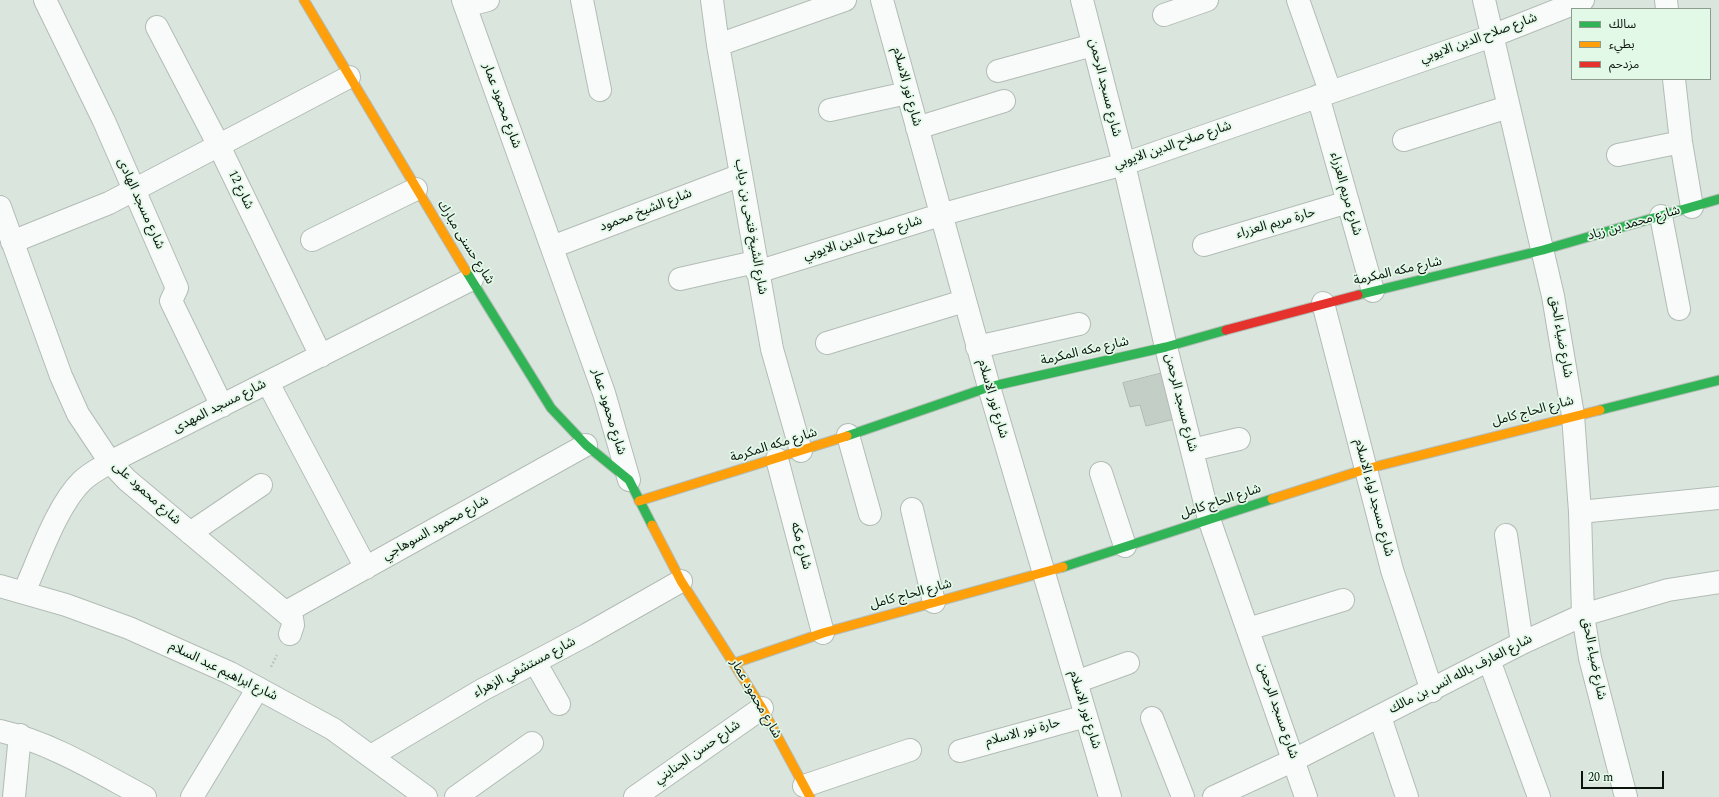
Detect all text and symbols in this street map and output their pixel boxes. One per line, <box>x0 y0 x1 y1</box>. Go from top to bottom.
legend <box>1571 8 1711 80</box>
street label: شارع صلاح الدين الايوبي <box>1418 11 1540 67</box>
text: سالك <box>1609 15 1636 34</box>
text: بطيء <box>1609 35 1635 54</box>
street label: شارع مسجد الرحمن <box>1084 37 1124 139</box>
street label: شارع نور الاسلام <box>888 46 924 128</box>
text: مزدحم <box>1609 55 1639 74</box>
street label: شارع محمود عمار <box>478 61 524 151</box>
street label: شارع صلاح الدين الايوبي <box>1112 119 1234 173</box>
street label: شارع مريم العزراء <box>1326 151 1364 237</box>
street label: شارع مسجد الهادى <box>113 156 167 252</box>
street label: شارع الشيخ فتحى بن دياب <box>730 158 770 296</box>
street label: شارع 12 <box>224 168 256 212</box>
street label: شارع الشيخ محمود <box>598 186 694 236</box>
street label: شارع حسنى مبارك <box>433 198 497 288</box>
street label: شارع محمد بن زياد <box>1586 203 1682 245</box>
street label: حارة مريم العزراء <box>1235 205 1317 243</box>
street label: شارع صلاح الدين الايوبي <box>802 213 924 265</box>
street label: شارع مكه المكرمة <box>1352 254 1444 290</box>
street label: شارع ضياء الحق <box>1545 295 1575 379</box>
street label: شارع مكه المكرمة <box>1039 334 1131 370</box>
street label: شارع مسجد الرحمن <box>1160 352 1200 454</box>
street label: شارع نور الاسلام <box>973 358 1011 440</box>
street label: شارع محمود عمار <box>587 367 629 457</box>
street label: شارع مسجد المهدى <box>171 377 269 437</box>
street label: شارع الحاج كامل <box>1490 394 1576 430</box>
street label: شارع مكه المكرمة <box>729 425 819 467</box>
street label: شارع مسجد لواء الاسلام <box>1350 438 1396 558</box>
street label: شارع محمود على <box>109 459 183 529</box>
street label: شارع الحاج كامل <box>1179 482 1263 522</box>
street label: شارع محمود السوهاجي <box>380 493 492 565</box>
street label: شارع مكه <box>786 521 814 571</box>
street label: شارع الحاج كامل <box>868 577 954 613</box>
street label: شارع ضياء الحق <box>1577 617 1609 701</box>
street label: شارع العارف بالله انس بن مالك <box>1387 632 1535 718</box>
street label: شارع مستشفي الزهراء <box>471 634 579 702</box>
street label: شارع ابراهيم عبد السلام <box>166 639 280 705</box>
street label: شارع محمود عمار <box>726 656 784 742</box>
street label: شارع مسجد الرحمن <box>1253 661 1301 761</box>
street label: شارع نور الاسلام <box>1065 669 1103 751</box>
street label: حارة نور الاسلام <box>984 716 1062 750</box>
street label: شارع حسن الجنايني <box>652 718 744 788</box>
scale bar <box>1583 763 1666 789</box>
text: 20 m <box>1588 768 1613 787</box>

